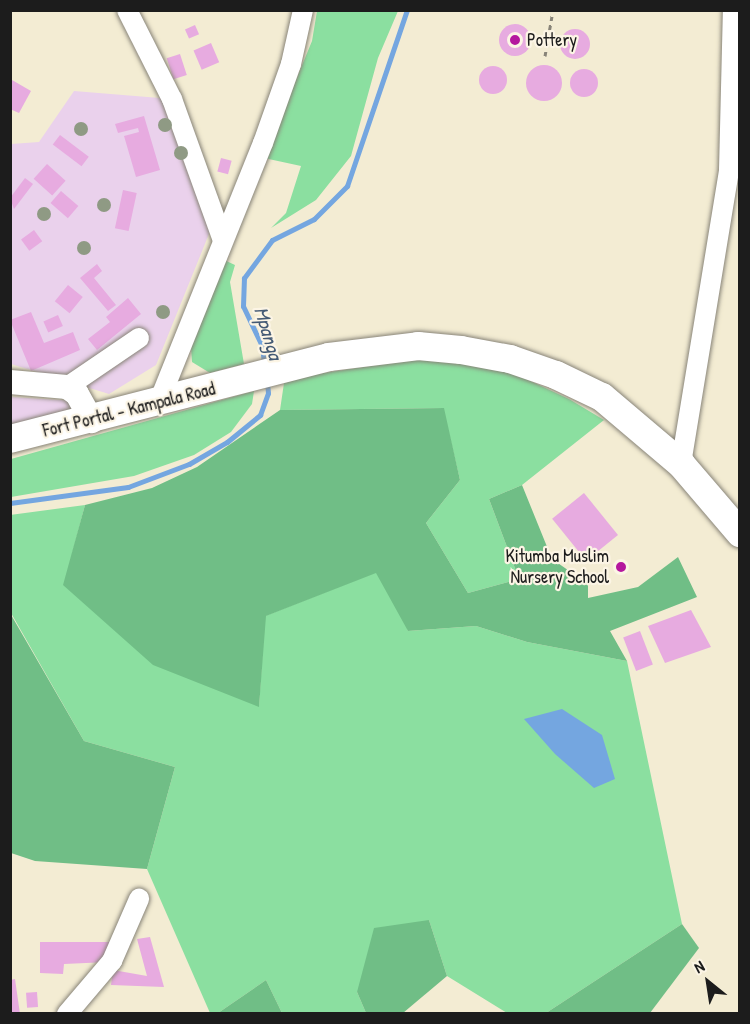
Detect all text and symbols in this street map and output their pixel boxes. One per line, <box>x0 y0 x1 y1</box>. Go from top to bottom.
place label: Pottery <box>527 29 577 51</box>
marker: Pottery <box>508 33 522 47</box>
water label: Mpanga <box>250 304 288 362</box>
street label: Fort Portal - Kampala Road <box>41 378 217 442</box>
place label: Kitumba Muslim Nursery School <box>505 546 609 588</box>
marker: Kitumba Muslim Nursery School <box>614 560 628 574</box>
north arrow <box>678 952 738 1012</box>
text: N <box>690 955 708 978</box>

